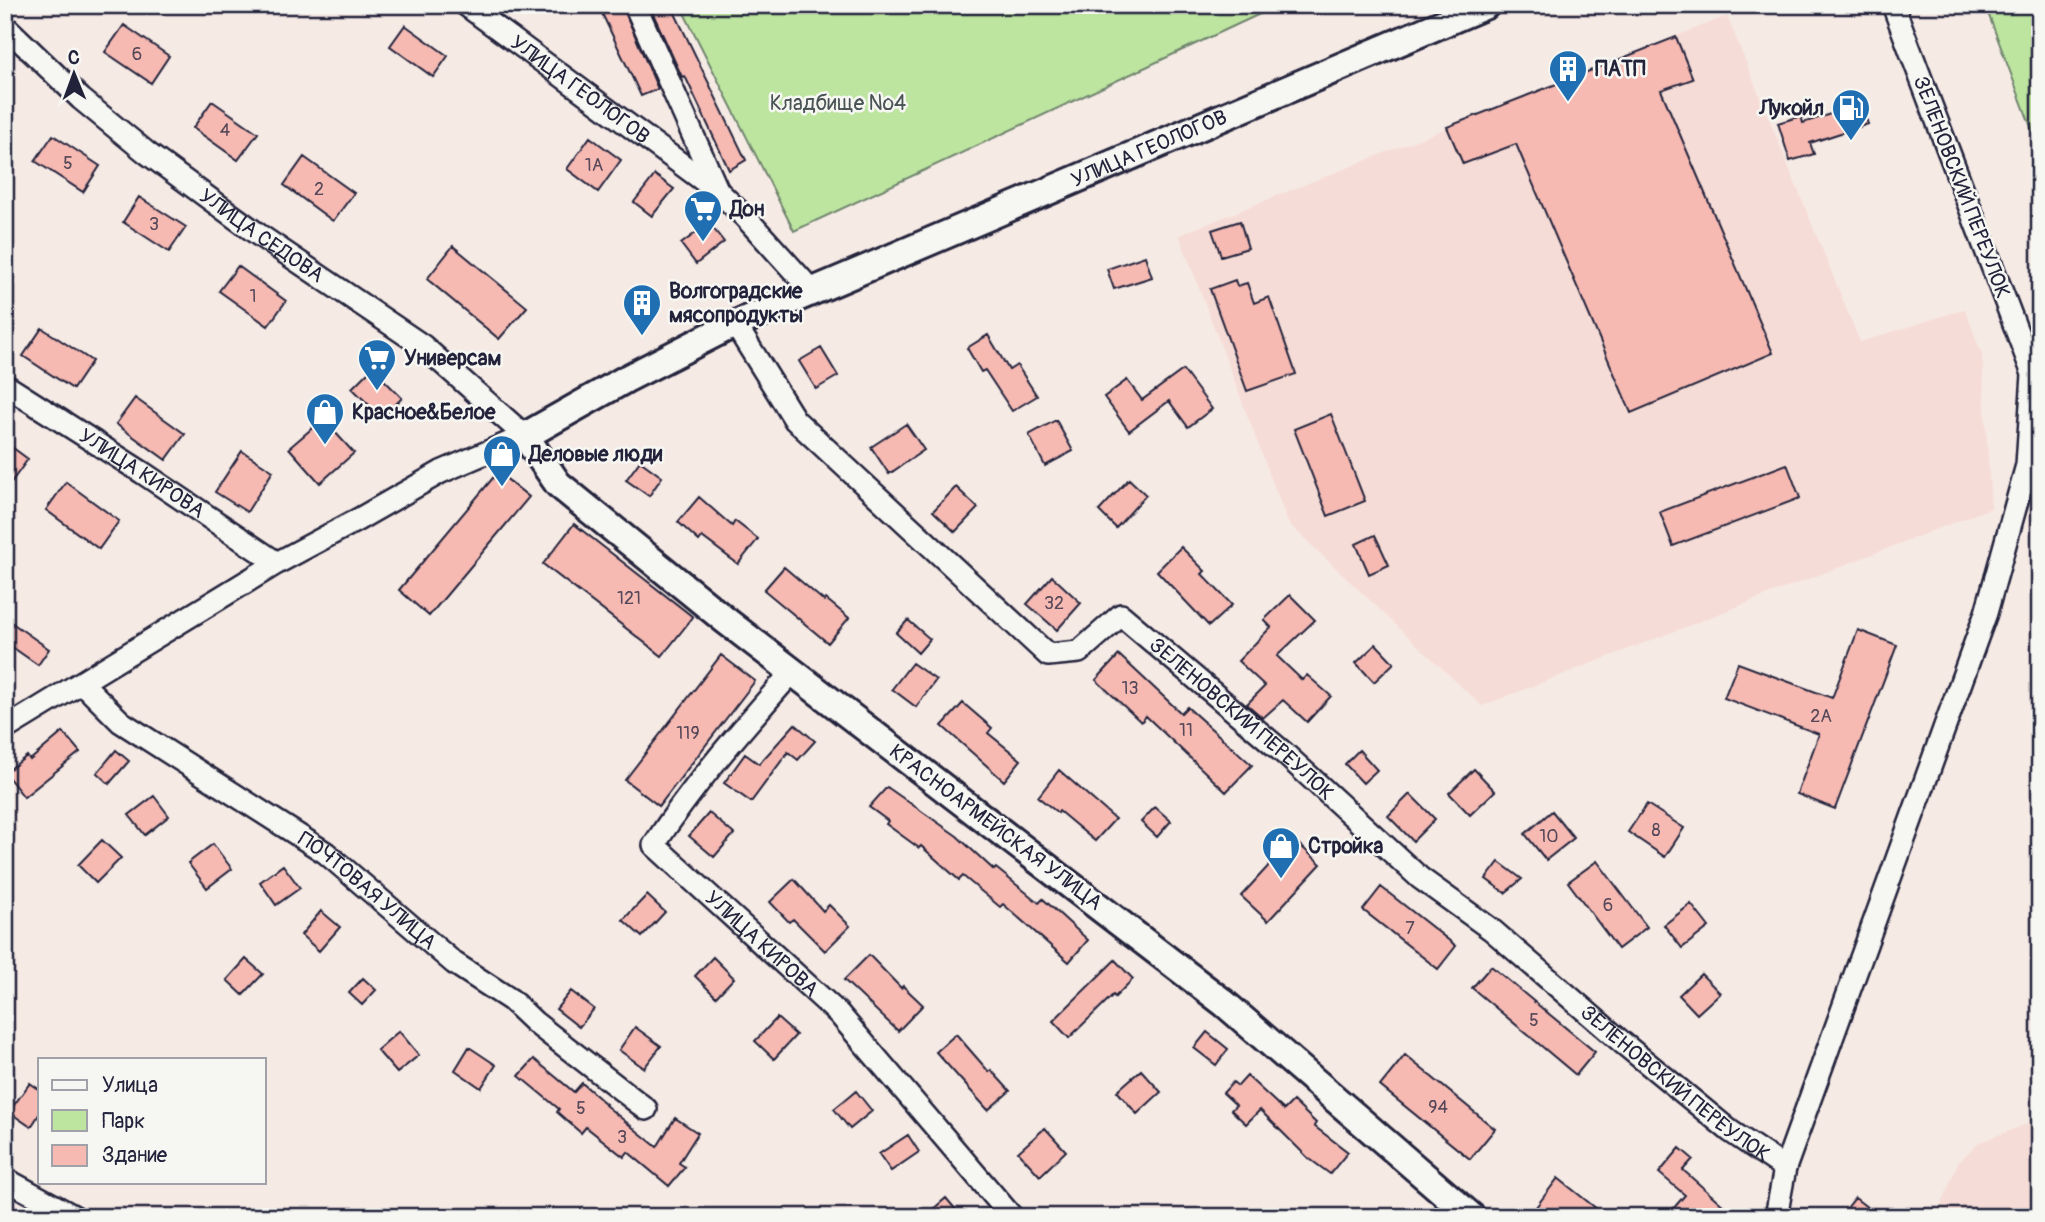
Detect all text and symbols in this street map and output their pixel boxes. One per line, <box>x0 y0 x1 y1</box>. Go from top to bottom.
street label: УЛИЦА ГЕОЛОГОВ <box>505 29 655 150</box>
north arrow <box>38 38 108 108</box>
house number: 6 <box>132 43 142 66</box>
text: С <box>68 46 80 70</box>
building icon: ПАТП <box>1547 48 1589 103</box>
place label: ПАТП <box>1595 56 1646 83</box>
street label: ЗЕЛЕНОВСКИЙ ПЕРЕУЛОК <box>1907 72 2016 302</box>
fuel station icon: Лукойл <box>1830 87 1872 142</box>
park label: Кладбище №4 <box>770 90 906 117</box>
place label: Лукойл <box>1758 95 1824 122</box>
street label: УЛИЦА ГЕОЛОГОВ <box>1067 104 1231 194</box>
house number: 4 <box>220 119 231 142</box>
house number: 5 <box>63 152 73 175</box>
house number: 1А <box>585 154 604 177</box>
house number: 2 <box>314 178 324 201</box>
street label: УЛИЦА СЕДОВА <box>194 183 329 289</box>
supermarket icon: Дон <box>682 188 724 243</box>
place label: Дон <box>728 196 764 223</box>
house number: 3 <box>149 213 159 236</box>
place label: Волгоградские мясопродукты <box>669 278 803 329</box>
building icon: Волгоградские мясопродукты <box>621 282 663 337</box>
house number: 1 <box>249 285 257 308</box>
supermarket icon: Универсам <box>356 337 398 392</box>
place label: Универсам <box>404 345 501 372</box>
shop icon: Красное&Белое <box>304 391 346 446</box>
place label: Красное&Белое <box>352 399 496 426</box>
street label: УЛИЦА КИРОВА <box>74 423 210 525</box>
shop icon: Деловые люди <box>481 433 523 488</box>
place label: Деловые люди <box>527 441 663 468</box>
house number: 121 <box>617 587 641 610</box>
house number: 32 <box>1044 592 1064 615</box>
street label: ЗЕЛЕНОВСКИЙ ПЕРЕУЛОК <box>1144 632 1340 806</box>
house number: 13 <box>1121 677 1139 700</box>
house number: 2А <box>1810 705 1832 728</box>
house number: 11 <box>1179 719 1193 742</box>
house number: 119 <box>676 722 700 745</box>
street label: КРАСНОАРМЕЙСКАЯ УЛИЦА <box>884 738 1108 916</box>
house number: 8 <box>1651 819 1661 842</box>
shop icon: Стройка <box>1260 825 1302 880</box>
house number: 10 <box>1539 825 1559 848</box>
street label: ПОЧТОВАЯ УЛИЦА <box>293 826 442 956</box>
place label: Стройка <box>1308 833 1384 860</box>
street label: УЛИЦА КИРОВА <box>699 885 824 1003</box>
house number: 6 <box>1603 894 1613 917</box>
house number: 7 <box>1405 917 1415 940</box>
street label: ЗЕЛЕНОВСКИЙ ПЕРЕУЛОК <box>1575 999 1775 1168</box>
house number: 5 <box>1529 1009 1539 1032</box>
legend <box>38 1058 266 1184</box>
text: Улица <box>102 1072 158 1099</box>
house number: 94 <box>1428 1096 1448 1119</box>
house number: 5 <box>576 1097 586 1120</box>
text: Парк <box>102 1108 145 1135</box>
house number: 3 <box>617 1126 627 1149</box>
text: Здание <box>102 1142 168 1169</box>

